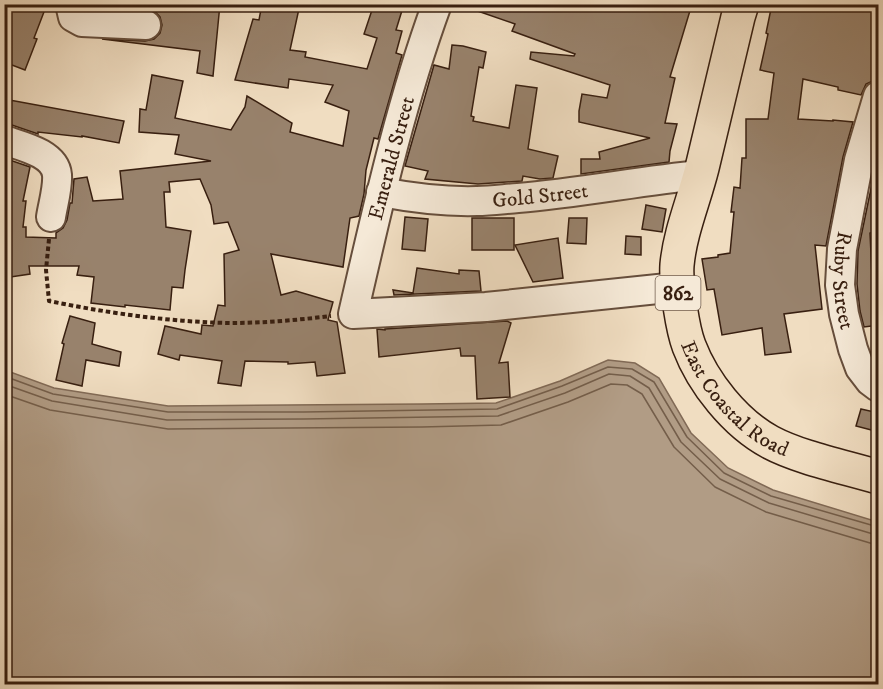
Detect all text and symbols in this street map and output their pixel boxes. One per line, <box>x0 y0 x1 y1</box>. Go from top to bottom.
street label: Emerald Street <box>363 93 421 223</box>
street label: Gold Street <box>491 178 590 214</box>
street label: Ruby Street <box>825 229 860 333</box>
road number: 862 <box>656 276 700 310</box>
street label: East Coastal Road <box>674 337 793 463</box>

